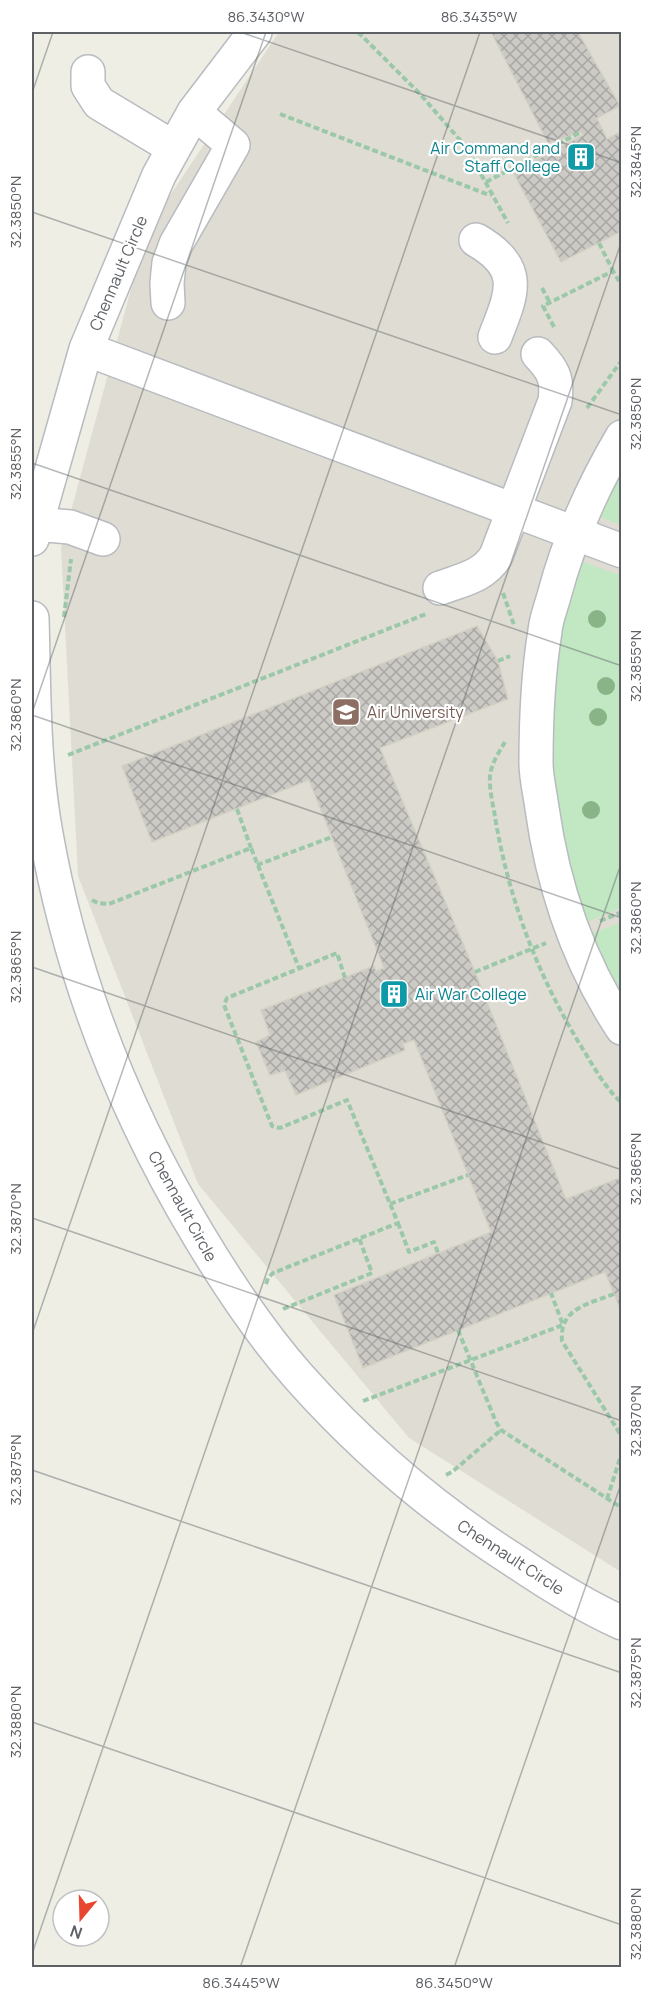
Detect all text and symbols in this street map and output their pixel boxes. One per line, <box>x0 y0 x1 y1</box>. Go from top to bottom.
text: 86.3430°W <box>227 6 305 27</box>
text: 86.3435°W <box>441 6 517 27</box>
text: 32.3845°N <box>625 126 646 198</box>
place label: Air Command and Staff College <box>430 137 560 177</box>
building icon: Air Command and Staff College <box>565 141 597 173</box>
text: 32.3850°N <box>5 176 26 248</box>
street label: Chennault Circle <box>84 212 152 334</box>
text: 32.3850°N <box>625 378 646 450</box>
text: 32.3855°N <box>5 428 26 500</box>
text: 32.3855°N <box>625 630 646 702</box>
text: 32.3860°N <box>5 678 26 752</box>
school or university icon: Air University <box>330 696 362 728</box>
place label: Air University <box>367 701 464 723</box>
text: 32.3860°N <box>625 881 646 955</box>
text: 32.3865°N <box>5 931 26 1003</box>
building icon: Air War College <box>378 978 410 1010</box>
place label: Air War College <box>415 983 527 1005</box>
text: 32.3865°N <box>625 1133 646 1205</box>
street label: Chennault Circle <box>143 1147 223 1265</box>
text: 32.3870°N <box>5 1183 26 1255</box>
text: 32.3870°N <box>625 1385 646 1457</box>
text: 32.3875°N <box>5 1435 26 1505</box>
street label: Chennault Circle <box>453 1514 569 1600</box>
text: 32.3875°N <box>625 1638 646 1708</box>
text: 32.3880°N <box>5 1686 26 1758</box>
north arrow <box>51 1888 111 1948</box>
text: 32.3880°N <box>625 1888 646 1960</box>
text: N <box>67 1920 85 1944</box>
text: 86.3445°W <box>202 1972 280 1993</box>
text: 86.3450°W <box>415 1972 493 1993</box>

